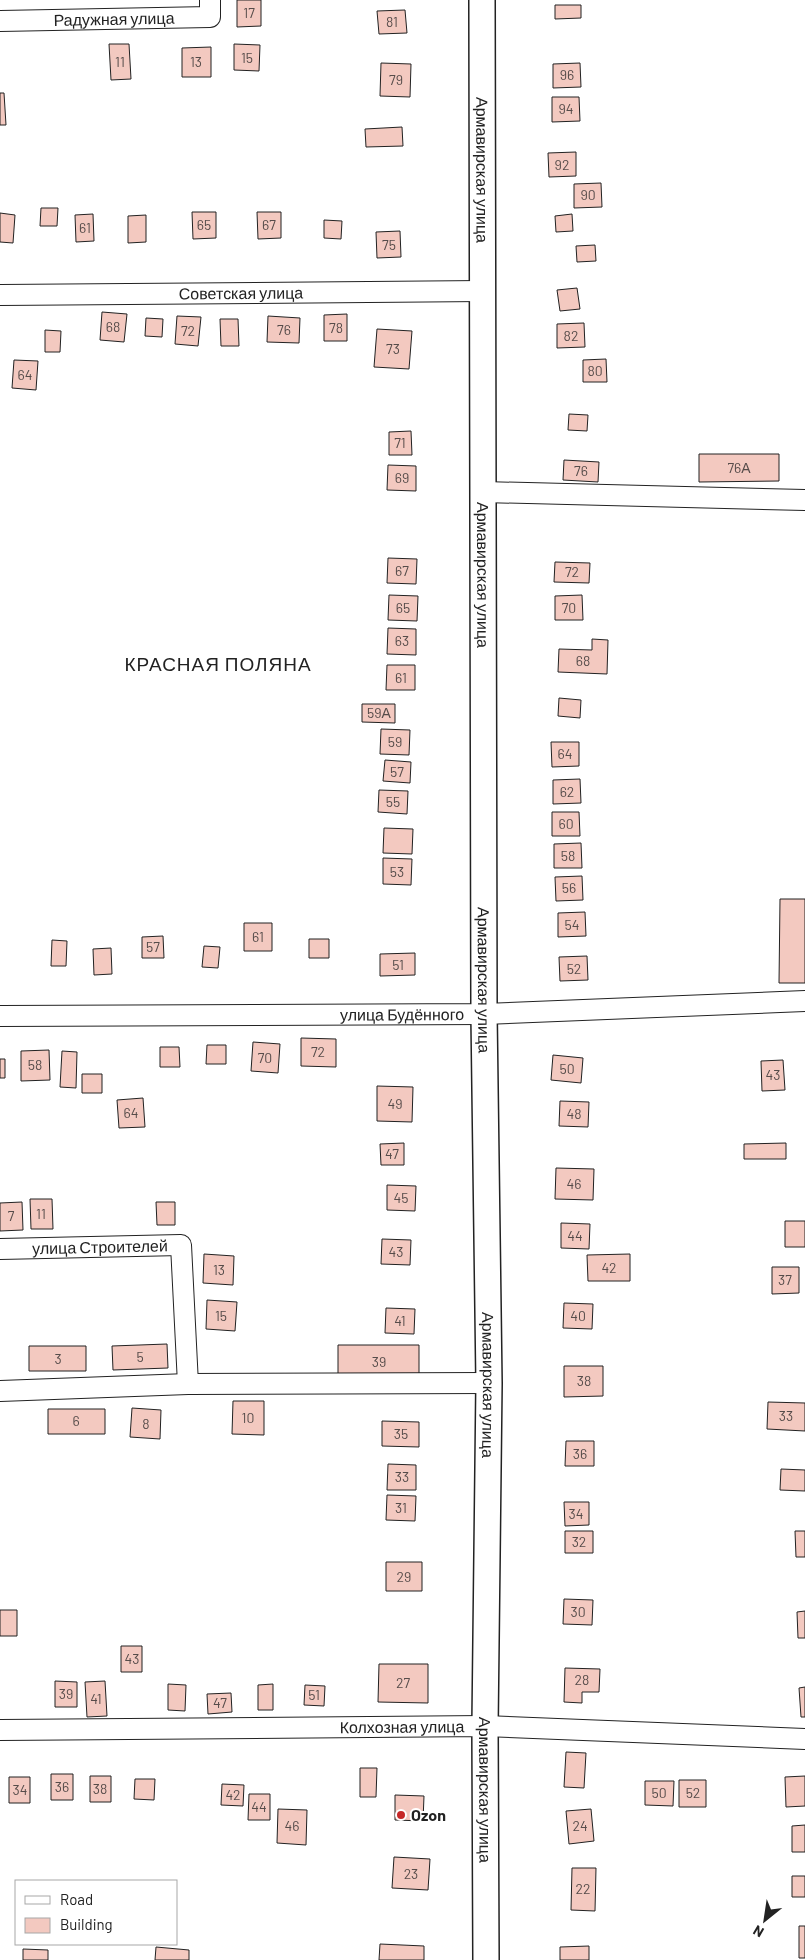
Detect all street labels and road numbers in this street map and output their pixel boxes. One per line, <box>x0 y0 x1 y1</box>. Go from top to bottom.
street label: Радужная улица <box>53 8 175 29</box>
street label: Армавирская улица <box>473 97 492 243</box>
street label: Советская улица <box>179 282 303 303</box>
street label: Армавирская улица <box>474 502 493 648</box>
street label: Армавирская улица <box>475 907 495 1053</box>
street label: улица Будённого <box>340 1004 464 1024</box>
street label: улица Строителей <box>32 1235 168 1257</box>
street label: Армавирская улица <box>479 1312 499 1458</box>
street label: Колхозная улица <box>340 1716 465 1736</box>
street label: Армавирская улица <box>476 1717 496 1863</box>

